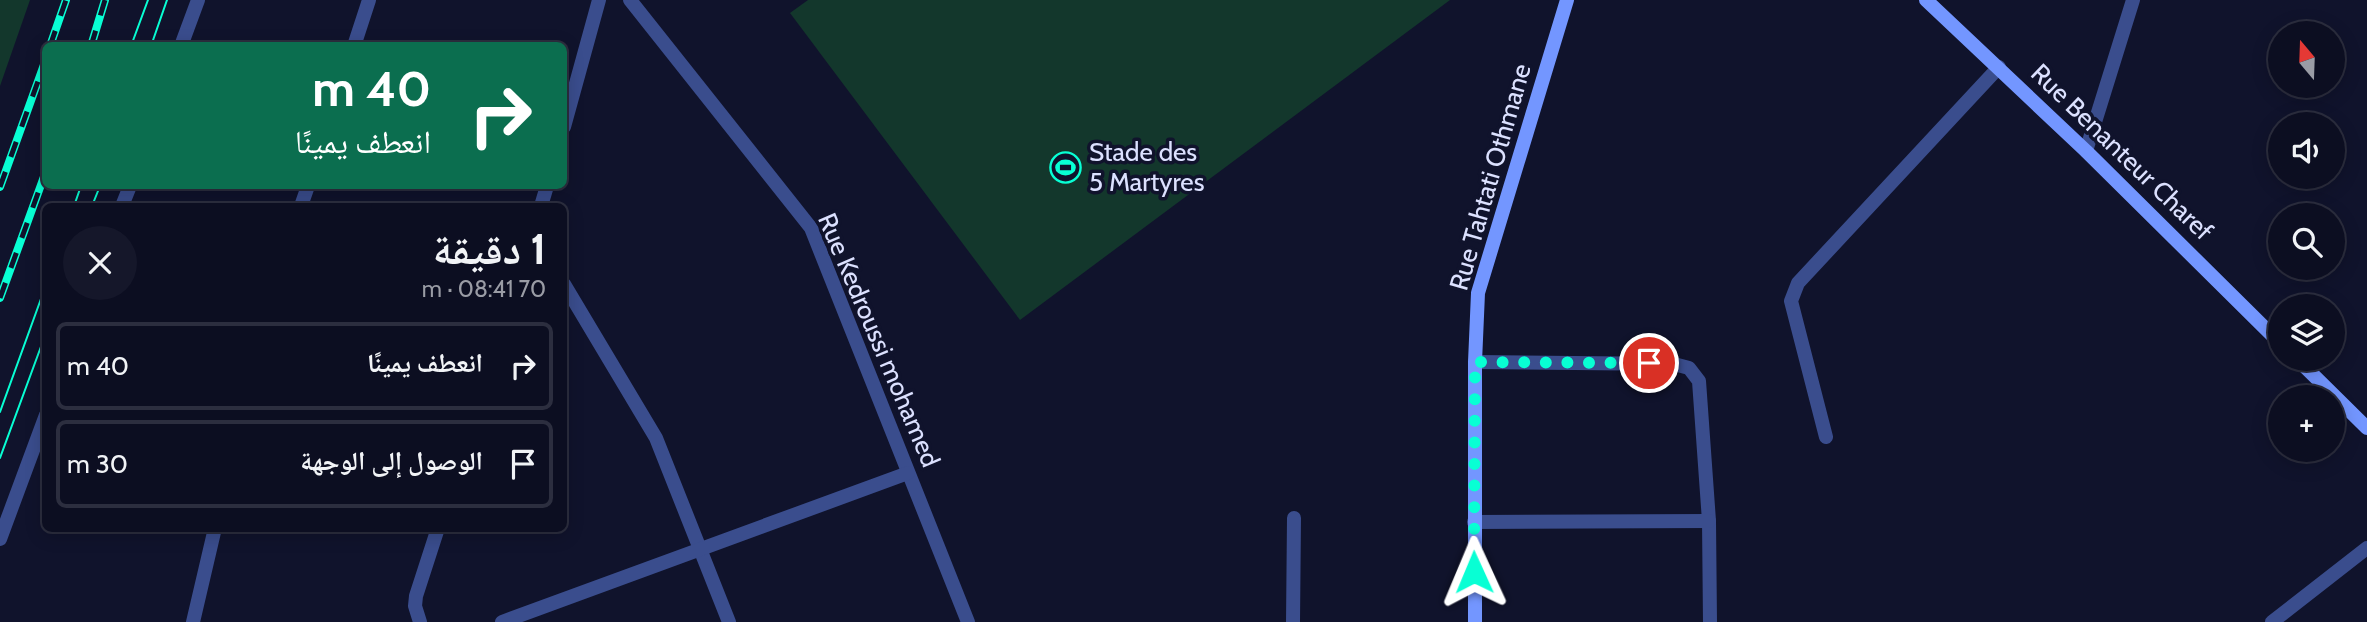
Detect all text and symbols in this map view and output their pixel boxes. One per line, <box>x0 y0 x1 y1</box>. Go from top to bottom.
north arrow <box>2268 21 2345 98</box>
map controls <box>2268 21 2345 462</box>
street label: Rue Benanteur Charef <box>2024 57 2220 247</box>
text: 40 m <box>312 59 431 118</box>
street label: Rue Tahtati Othmane <box>1442 60 1538 294</box>
icon: right <box>455 70 546 161</box>
button: sound <box>2268 112 2345 189</box>
text: انعطف يمينًا <box>295 122 431 161</box>
place label: Stade des 5 Martyres <box>1089 136 1205 198</box>
sports icon: Stade des 5 Martyres <box>1049 150 1083 184</box>
button: search <box>2268 203 2345 280</box>
street label: Rue Kedroussi mohamed <box>811 208 947 472</box>
text: 1 دقيقة <box>433 223 546 275</box>
button: close <box>63 226 137 300</box>
text: 70 m · 08:41 <box>422 275 546 303</box>
button: layers <box>2268 294 2345 371</box>
pin <box>1619 333 1679 393</box>
icon: arrive <box>1630 344 1668 382</box>
text: انعطف يمينًا <box>367 347 483 379</box>
icon: right <box>504 347 542 385</box>
text: 40 m <box>67 350 129 382</box>
button: + <box>2268 385 2345 462</box>
text: الوصول إلى الوجهة <box>300 445 483 477</box>
icon: arrive <box>504 445 542 483</box>
text: 30 m <box>67 448 128 480</box>
position arrow <box>1437 535 1511 609</box>

